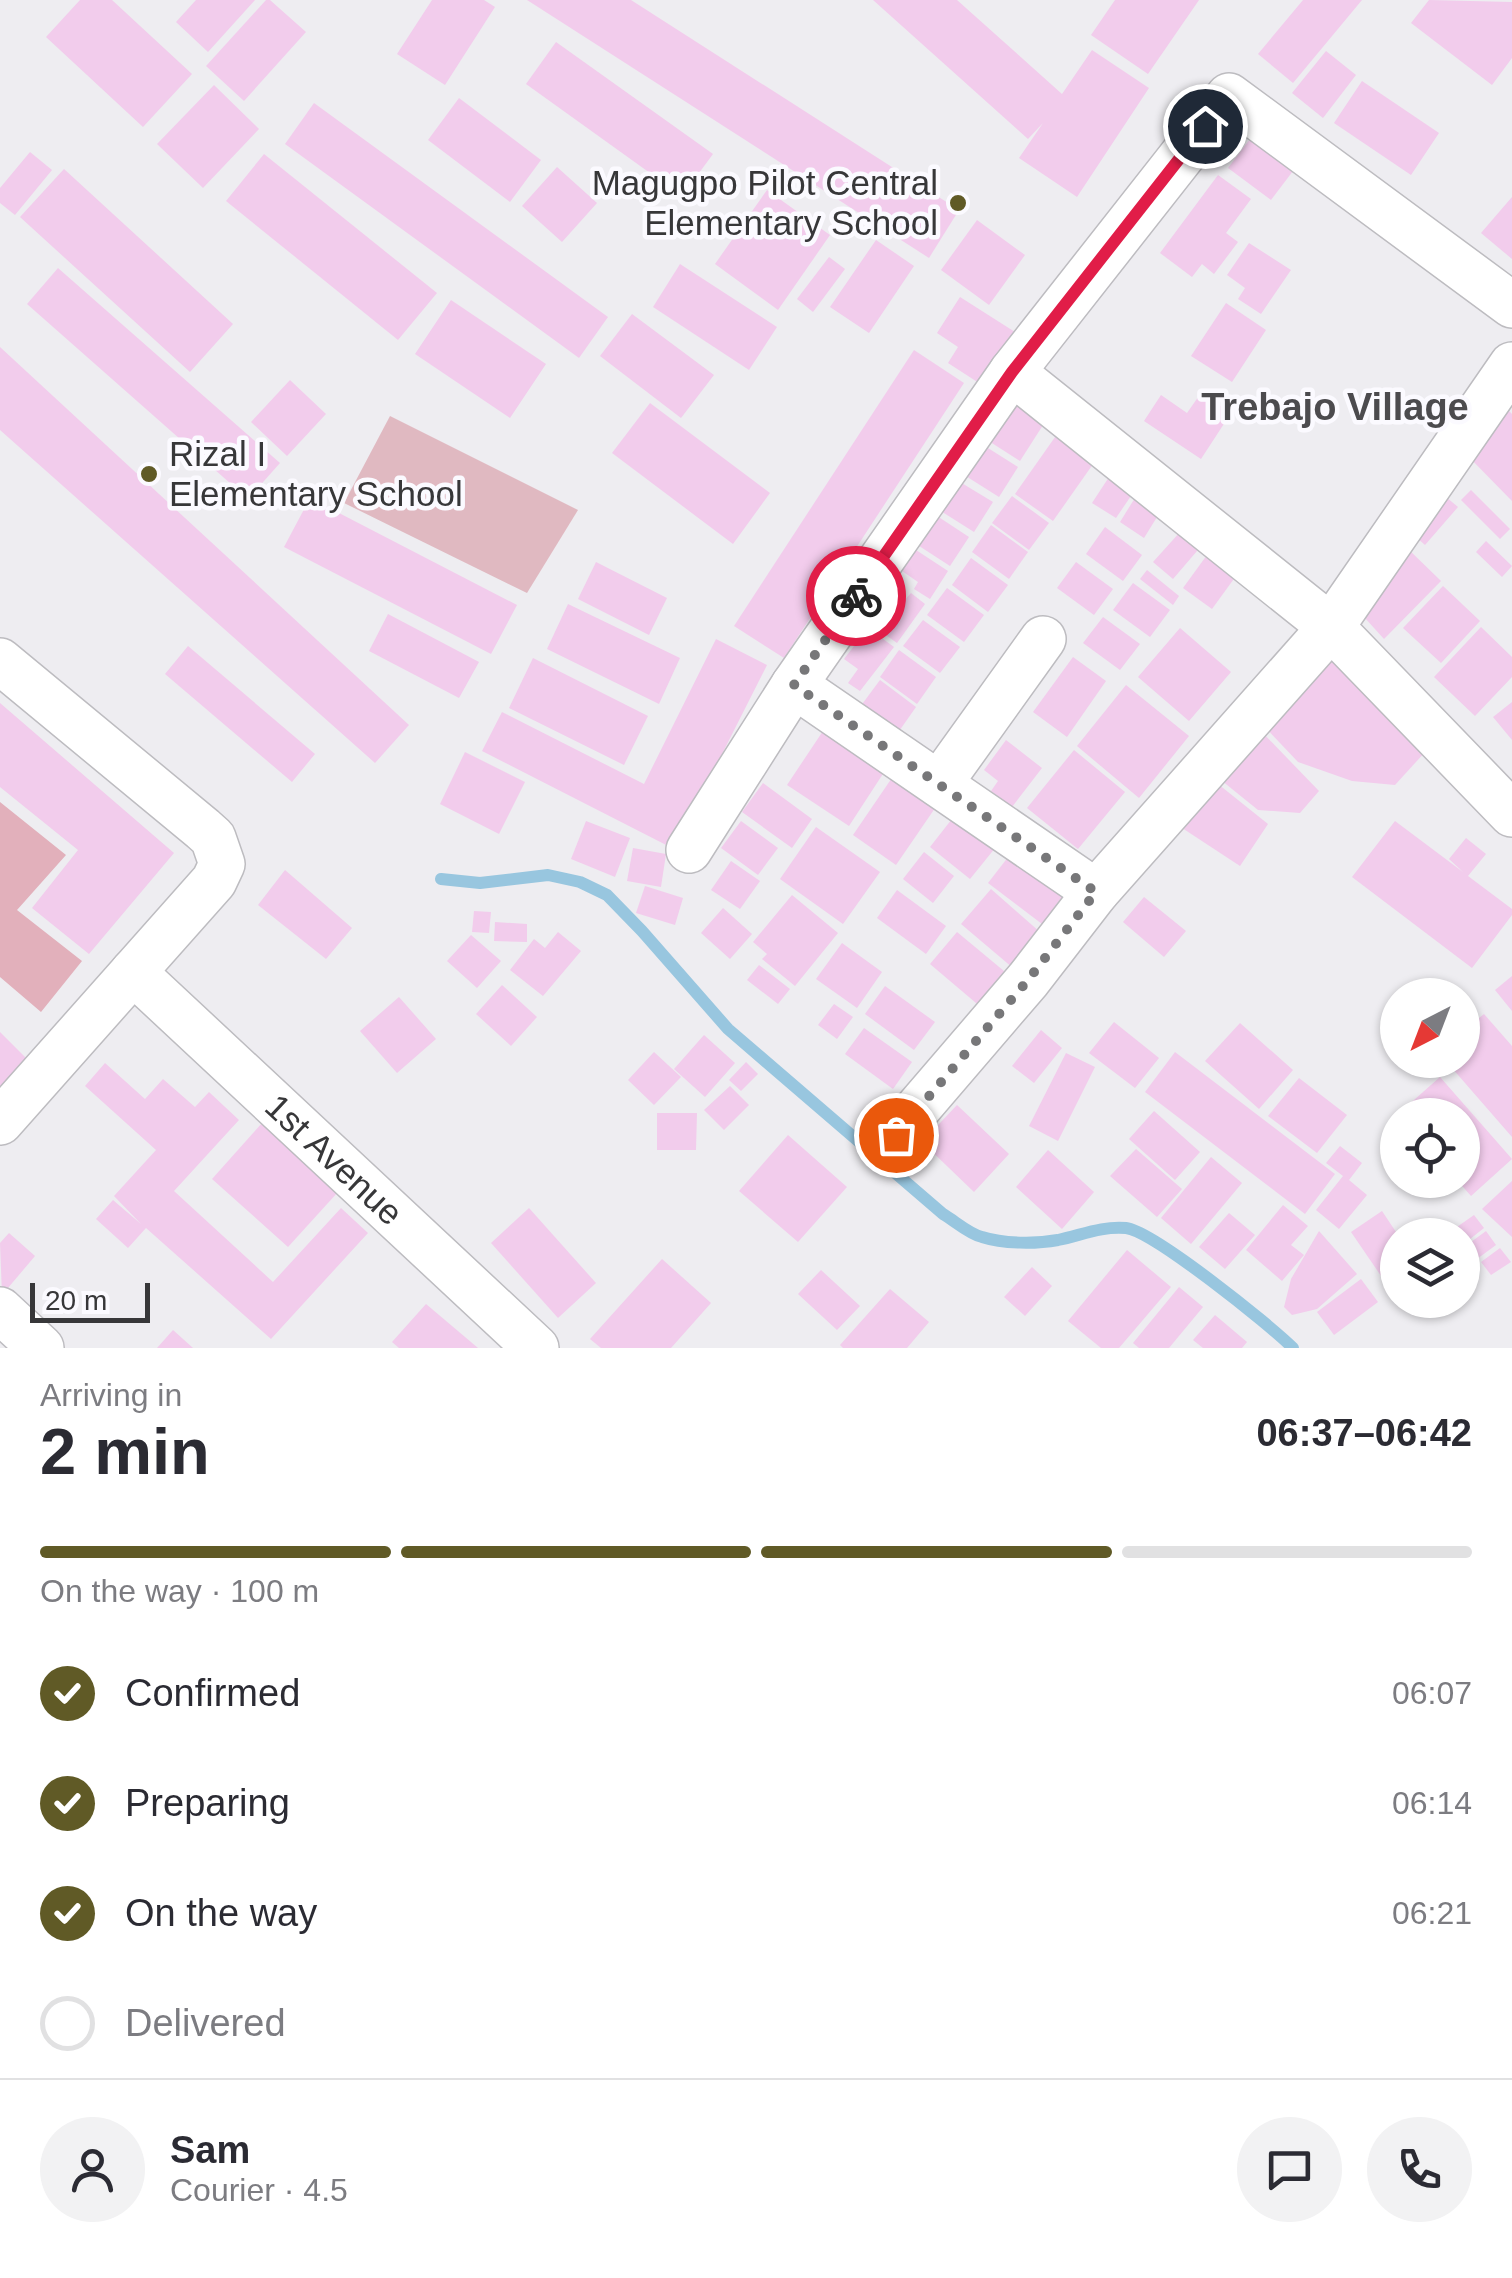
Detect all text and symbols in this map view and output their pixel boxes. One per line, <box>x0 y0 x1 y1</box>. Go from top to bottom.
pin <box>1163 84 1248 169</box>
icon: home <box>1178 99 1233 154</box>
place label: Magugpo Pilot Central Elementary School <box>592 163 938 242</box>
marker: Magugpo Pilot Central Elementary School <box>947 192 969 214</box>
district label: Trebajo Village <box>1201 386 1469 428</box>
place label: Rizal I Elementary School <box>169 434 463 513</box>
marker: Rizal I Elementary School <box>138 463 160 485</box>
courier <box>806 546 906 646</box>
icon: bike <box>829 569 884 624</box>
north arrow <box>1380 978 1480 1078</box>
map controls <box>1380 978 1480 1318</box>
street label: 1st Avenue <box>258 1086 411 1232</box>
pin <box>854 1093 939 1178</box>
button: locate <box>1380 1098 1480 1198</box>
icon: bag <box>869 1108 924 1163</box>
button: layers <box>1380 1218 1480 1318</box>
scale bar <box>30 1278 150 1322</box>
text: 20 m <box>45 1285 107 1316</box>
text: Arriving in <box>40 1377 182 1413</box>
text: 06:37–06:42 <box>1256 1412 1472 1454</box>
text: 2 min <box>40 1415 210 1488</box>
text: On the way · 100 m <box>40 1573 319 1609</box>
icon: check <box>40 1666 95 1721</box>
text: Confirmed <box>125 1672 300 1714</box>
text: 06:07 <box>1392 1675 1472 1711</box>
icon: check <box>40 1776 95 1831</box>
text: Preparing <box>125 1782 290 1824</box>
text: 06:14 <box>1392 1785 1472 1821</box>
icon: check <box>40 1886 95 1941</box>
text: On the way <box>125 1892 317 1934</box>
text: 06:21 <box>1392 1895 1472 1931</box>
text: Delivered <box>125 2002 286 2044</box>
button: person <box>40 2117 145 2222</box>
button: chat <box>1237 2117 1342 2222</box>
button: phone <box>1367 2117 1472 2222</box>
text: Sam <box>170 2129 250 2171</box>
text: Courier · 4.5 <box>170 2172 348 2208</box>

